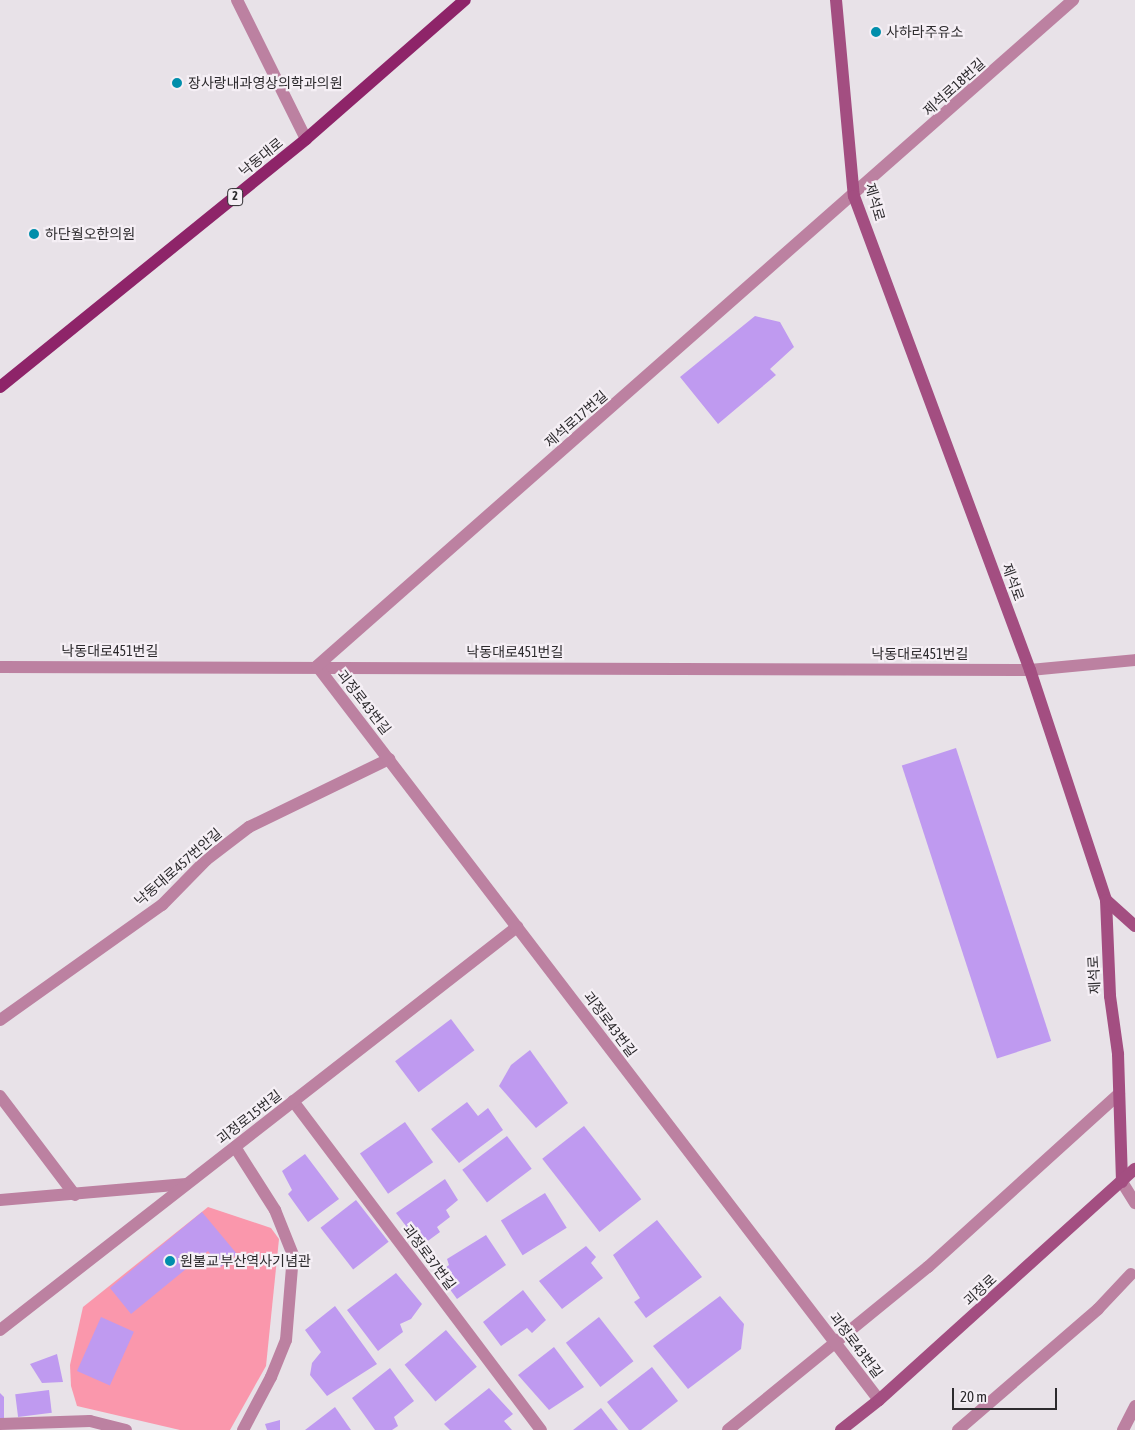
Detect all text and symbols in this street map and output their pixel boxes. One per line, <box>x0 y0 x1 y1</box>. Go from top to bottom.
place label: 사하라주유소 <box>886 24 963 40</box>
marker: 사하라주유소 <box>870 26 882 38</box>
street label: 제석로18번길 <box>920 55 988 119</box>
place label: 장사랑내과영상의학과의원 <box>188 75 343 91</box>
marker: 장사랑내과영상의학과의원 <box>170 76 184 90</box>
street label: 낙동대로 <box>236 134 286 180</box>
street label: 제석로 <box>862 181 888 223</box>
road number: 2 <box>226 188 244 206</box>
place label: 하단월오한의원 <box>45 226 135 242</box>
marker: 하단월오한의원 <box>27 227 41 241</box>
street label: 제석로17번길 <box>541 387 611 451</box>
street label: 제석로 <box>998 561 1028 603</box>
street label: 낙동대로451번길 <box>61 643 159 659</box>
street label: 낙동대로451번길 <box>466 644 564 660</box>
street label: 낙동대로451번길 <box>871 646 969 662</box>
street label: 괴정로43번길 <box>334 666 394 738</box>
street label: 낙동대로457번안길 <box>131 825 225 909</box>
street label: 제석로 <box>1085 955 1103 995</box>
street label: 괴정로43번길 <box>580 988 640 1060</box>
street label: 괴정로15번길 <box>213 1087 285 1147</box>
street label: 괴정로37번길 <box>399 1221 459 1293</box>
place label: 원불교 부산역사기념관 <box>180 1253 311 1269</box>
marker: 원불교 부산역사기념관 <box>164 1255 176 1267</box>
street label: 괴정로 <box>960 1271 1000 1309</box>
street label: 괴정로43번길 <box>826 1309 886 1381</box>
scale bar <box>955 1378 1060 1410</box>
text: 20 m <box>960 1388 987 1405</box>

